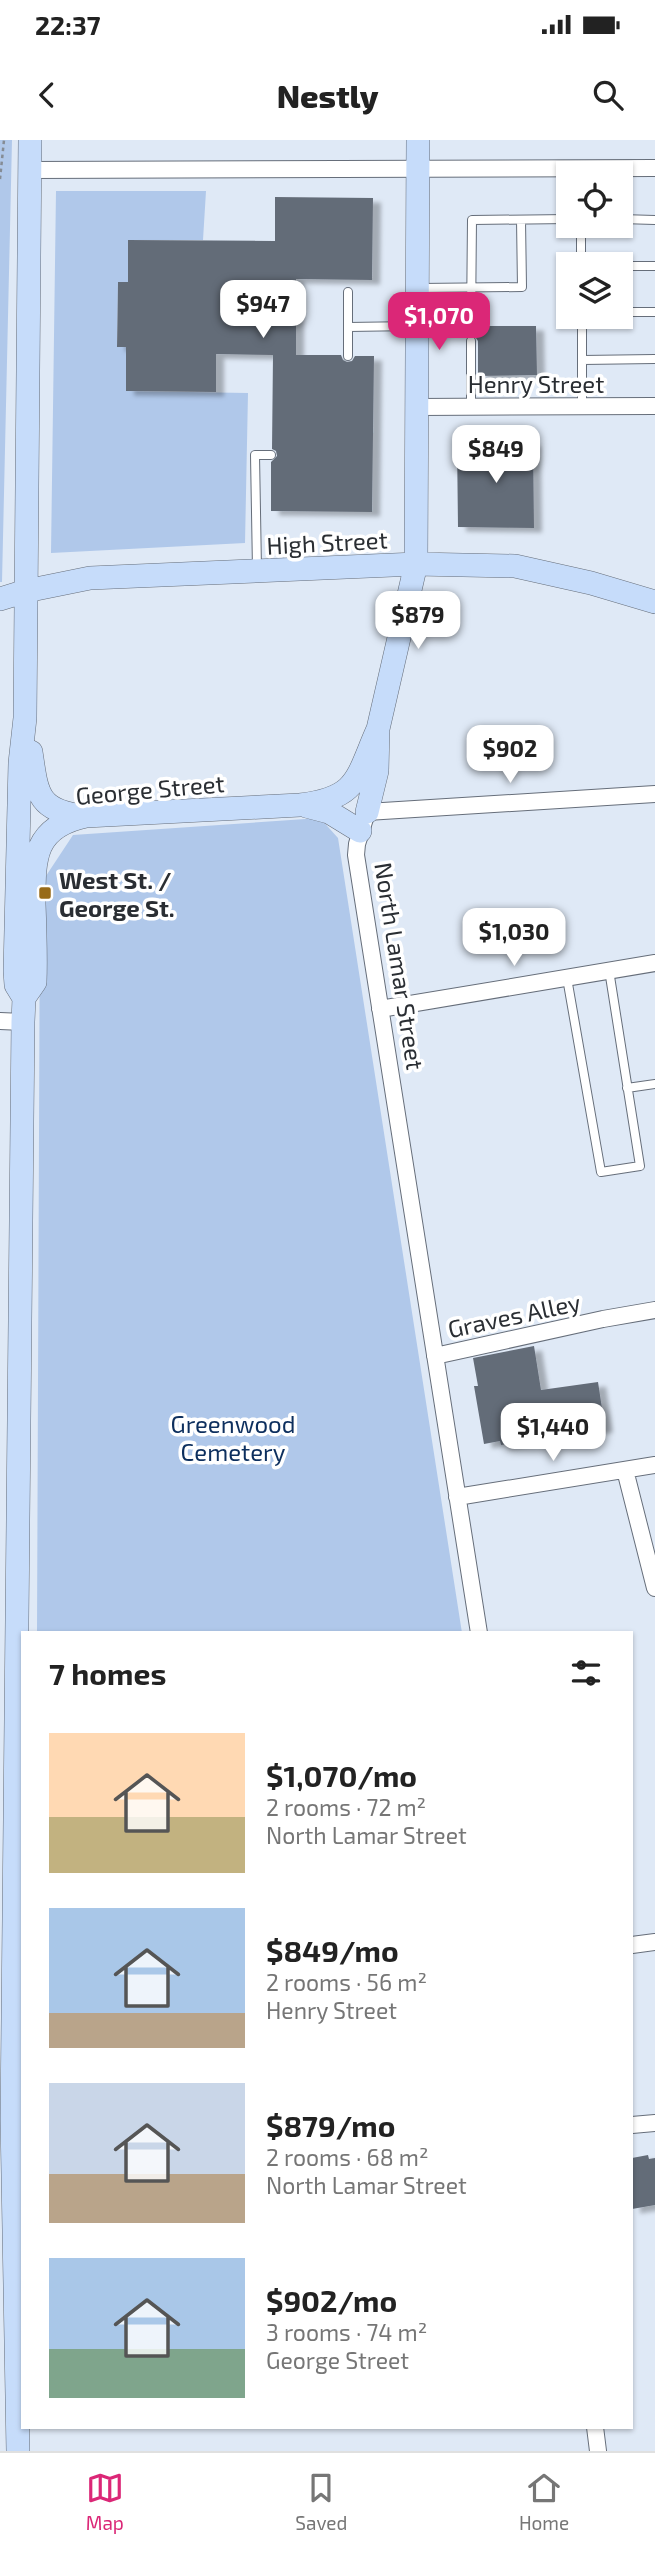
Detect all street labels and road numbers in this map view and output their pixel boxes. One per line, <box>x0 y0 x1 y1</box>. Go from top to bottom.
street label: Henry Street <box>468 369 604 398</box>
street label: High Street <box>266 524 388 560</box>
street label: George Street <box>74 768 226 810</box>
street label: North Lamar Street <box>369 860 431 1072</box>
street label: Graves Alley <box>445 1287 583 1343</box>

